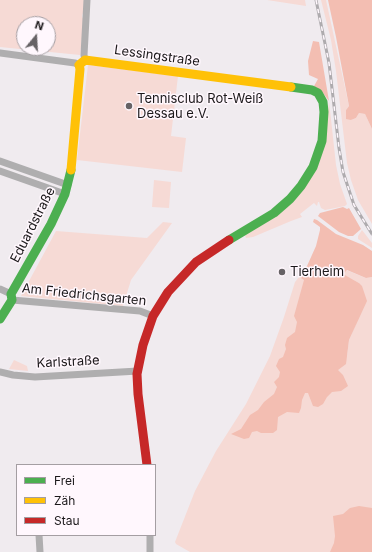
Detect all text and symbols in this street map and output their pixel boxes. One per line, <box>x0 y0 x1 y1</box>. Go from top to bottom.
north arrow <box>16 16 56 56</box>
text: N <box>33 18 46 33</box>
street label: Lessingstraße <box>113 42 201 70</box>
place label: Tennisclub Rot-Weiß Dessau e.V. <box>137 91 263 122</box>
marker: Tennisclub Rot-Weiß Dessau e.V. <box>124 101 134 111</box>
street label: Eduardstraße <box>7 185 59 265</box>
place label: Tierheim <box>290 264 344 280</box>
marker: Tierheim <box>277 267 287 277</box>
street label: Am Friedrichsgarten <box>21 281 147 309</box>
street label: Karlstraße <box>36 353 100 371</box>
legend <box>16 464 156 536</box>
text: Frei <box>54 473 75 488</box>
text: Zäh <box>54 493 75 508</box>
text: Stau <box>54 513 80 528</box>

